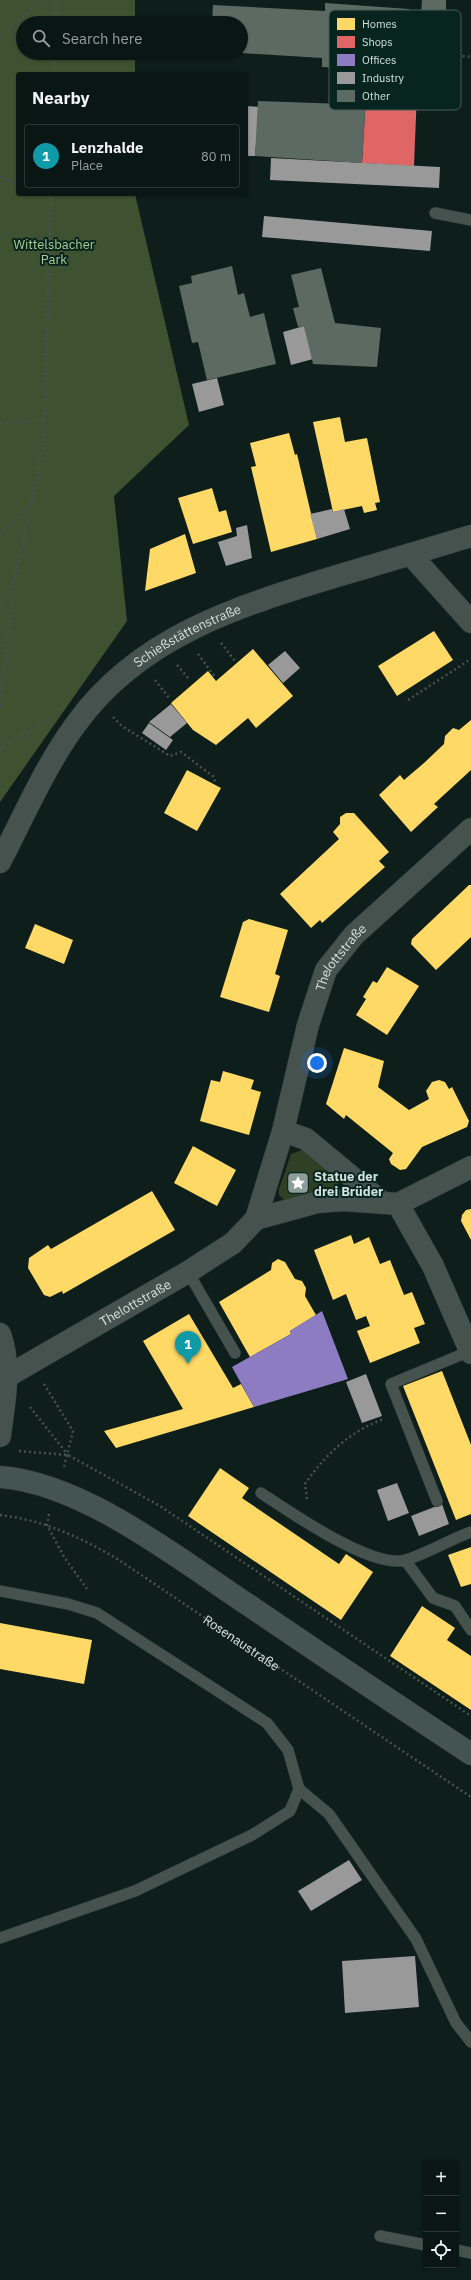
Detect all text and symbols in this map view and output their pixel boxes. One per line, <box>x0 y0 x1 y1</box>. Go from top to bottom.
legend <box>329 10 461 110</box>
search box <box>16 16 248 60</box>
text: Homes <box>362 17 397 31</box>
icon: search <box>30 27 52 49</box>
text: Search here <box>62 29 142 48</box>
text: Shops <box>362 35 393 49</box>
text: Offices <box>362 53 396 67</box>
text: Industry <box>362 71 405 85</box>
text: Nearby <box>32 87 90 109</box>
text: Other <box>362 89 390 103</box>
text: Lenzhalde <box>71 138 144 157</box>
text: 1 <box>42 148 50 165</box>
text: 80 m <box>201 148 231 165</box>
text: Place <box>71 157 103 174</box>
park label: Wittelsbacher Park <box>13 236 95 268</box>
street label: Schießstättenstraße <box>130 601 243 671</box>
street label: Thelottstraße <box>312 920 370 993</box>
your location <box>307 1053 327 1073</box>
place label: Statue der drei Brüder <box>314 1168 383 1200</box>
place icon: Statue der drei Brüder <box>285 1170 311 1196</box>
street label: Thelottstraße <box>96 1276 174 1330</box>
pin: 1 <box>175 1331 201 1364</box>
street label: Rosenaustraße <box>200 1611 283 1675</box>
map controls <box>423 2160 459 2268</box>
button: + <box>423 2160 459 2196</box>
button: − <box>423 2196 459 2232</box>
button: locate <box>423 2232 459 2268</box>

